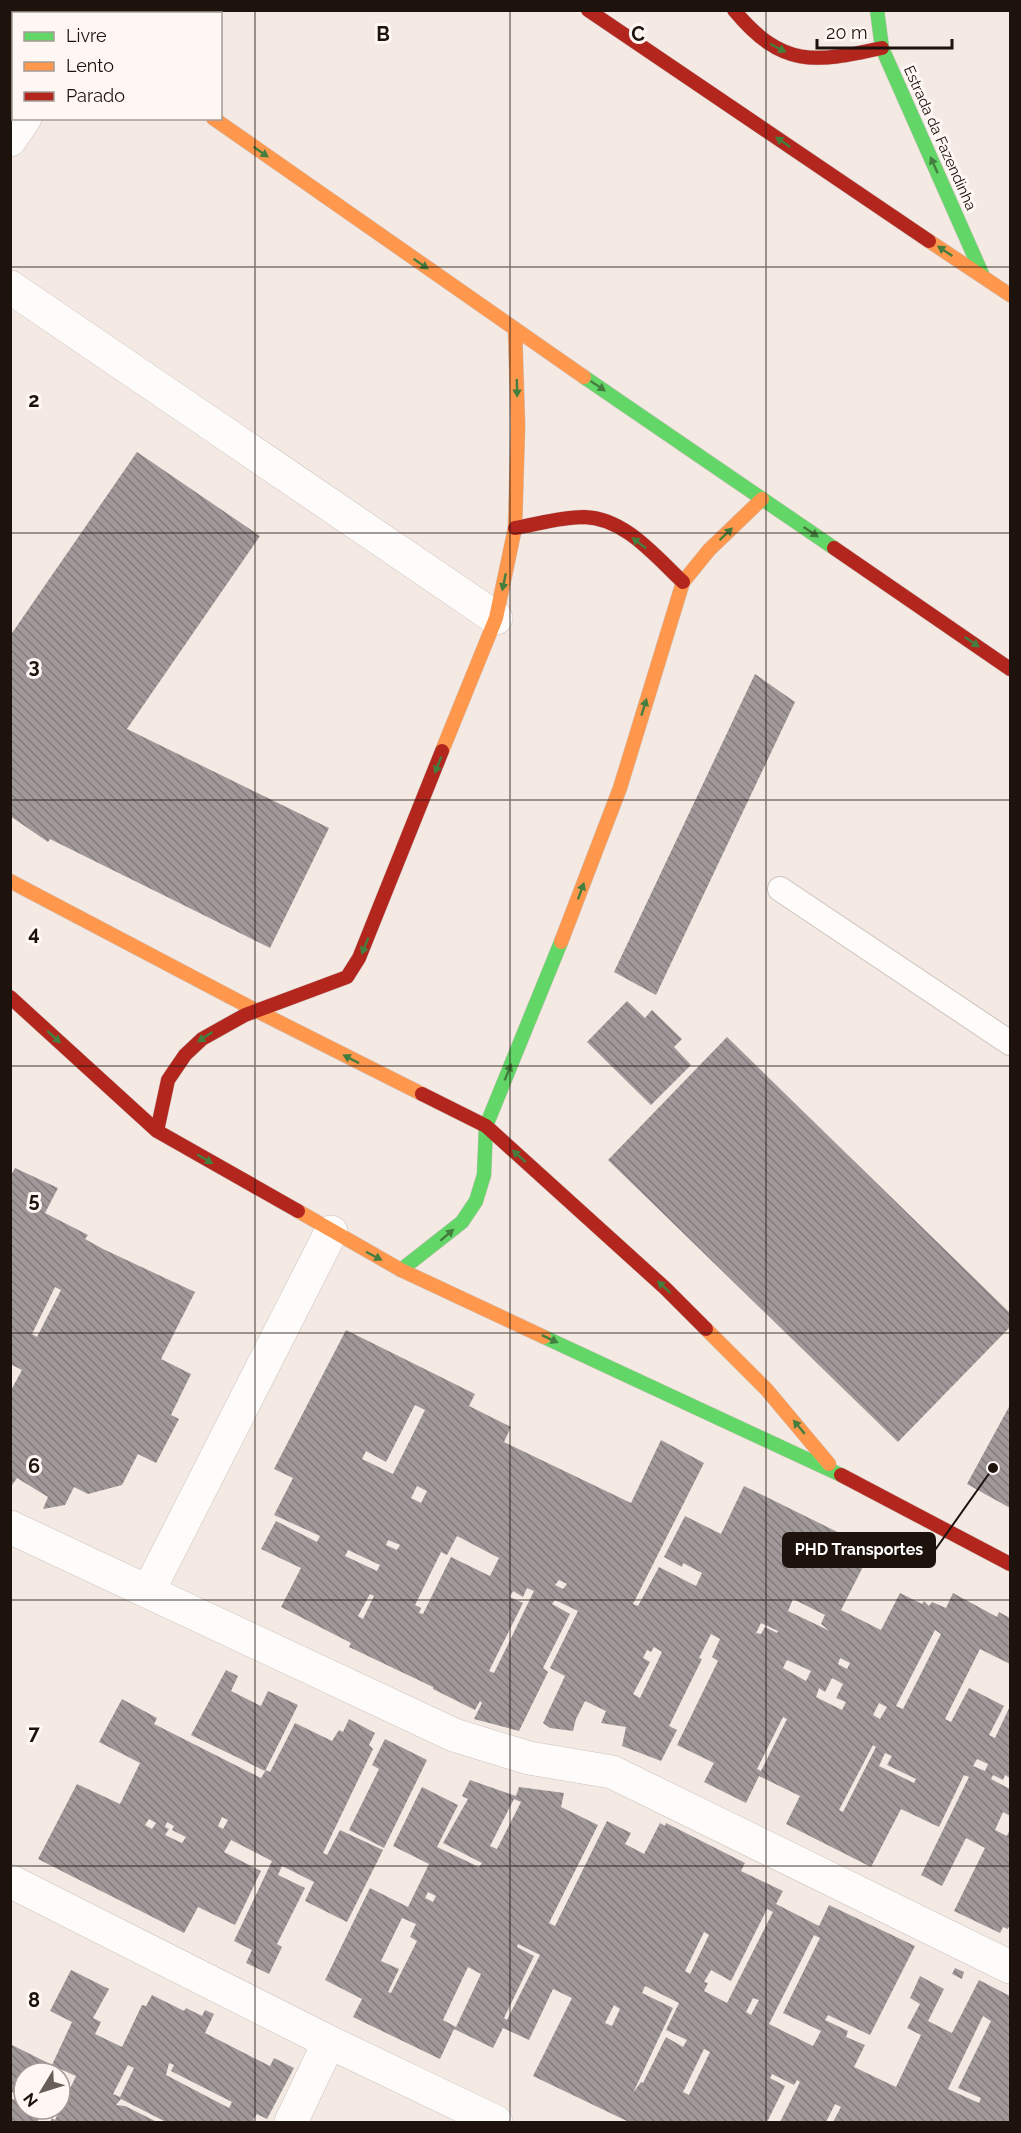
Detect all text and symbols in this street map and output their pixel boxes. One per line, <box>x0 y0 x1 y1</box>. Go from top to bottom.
legend <box>12 12 222 120</box>
scale bar <box>817 12 952 50</box>
text: B <box>376 22 390 46</box>
text: C <box>631 22 645 46</box>
text: 20 m <box>826 22 868 43</box>
text: Livre <box>66 25 107 46</box>
one-way arrow <box>769 43 786 53</box>
text: Lento <box>66 55 114 76</box>
street label: Estrada da Fazendinha <box>900 63 980 213</box>
text: Parado <box>66 85 125 106</box>
one-way arrow <box>775 137 791 148</box>
one-way arrow <box>253 146 269 158</box>
one-way arrow <box>929 156 939 174</box>
one-way arrow <box>937 245 953 257</box>
one-way arrow <box>413 258 429 269</box>
one-way arrow <box>512 379 521 398</box>
one-way arrow <box>590 381 606 392</box>
text: 2 <box>28 388 40 412</box>
one-way arrow <box>802 526 818 538</box>
one-way arrow <box>718 528 732 542</box>
one-way arrow <box>631 537 647 550</box>
one-way arrow <box>499 573 508 592</box>
one-way arrow <box>963 636 979 648</box>
text: 3 <box>28 654 40 678</box>
one-way arrow <box>640 698 650 716</box>
one-way arrow <box>433 756 442 774</box>
one-way arrow <box>577 882 586 900</box>
text: 4 <box>28 921 40 945</box>
one-way arrow <box>359 937 369 955</box>
one-way arrow <box>46 1030 61 1044</box>
one-way arrow <box>196 1031 213 1042</box>
one-way arrow <box>343 1054 360 1064</box>
one-way arrow <box>504 1063 513 1081</box>
one-way arrow <box>512 1150 527 1163</box>
one-way arrow <box>197 1154 214 1164</box>
text: 5 <box>28 1188 40 1212</box>
one-way arrow <box>439 1228 455 1241</box>
one-way arrow <box>366 1251 383 1261</box>
one-way arrow <box>656 1280 671 1294</box>
one-way arrow <box>541 1335 559 1345</box>
one-way arrow <box>792 1419 805 1435</box>
text: 6 <box>28 1454 40 1478</box>
callout: PHD Transportes <box>783 1533 935 1567</box>
text: PHD Transportes <box>795 1540 923 1559</box>
text: 7 <box>28 1721 40 1745</box>
text: 8 <box>28 1988 40 2012</box>
north arrow <box>12 2061 72 2121</box>
text: N <box>19 2089 42 2111</box>

